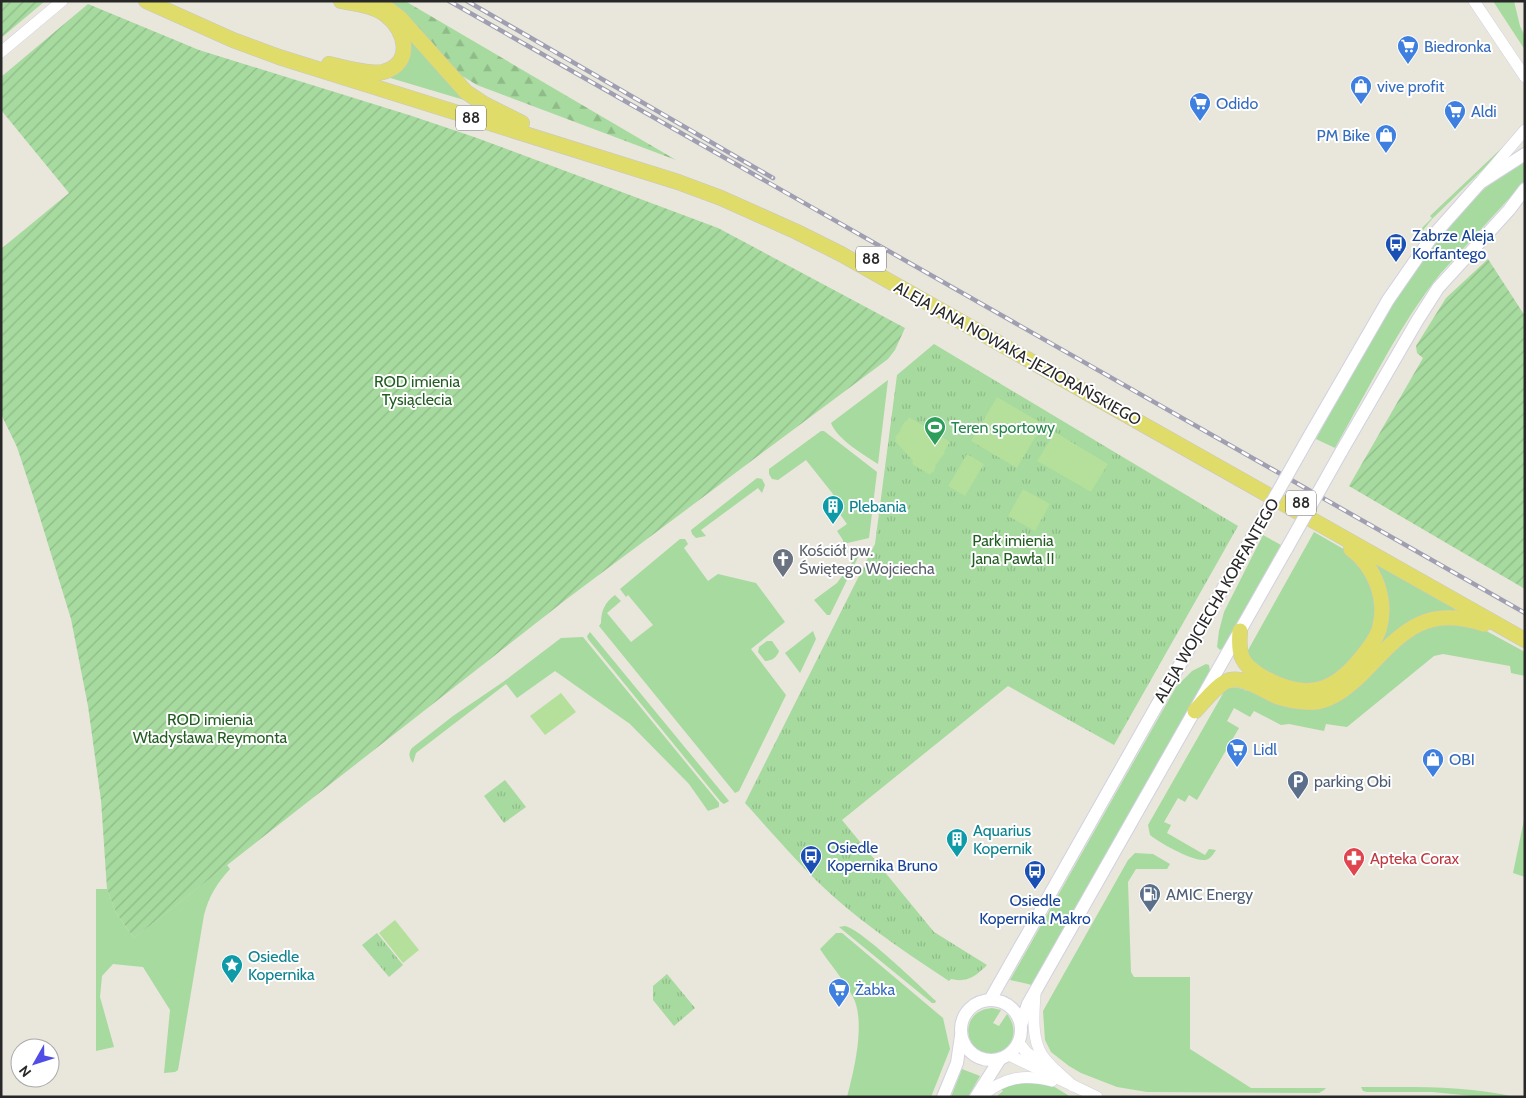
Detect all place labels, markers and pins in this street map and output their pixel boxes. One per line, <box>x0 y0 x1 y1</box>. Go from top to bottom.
supermarket icon: Biedronka <box>1396 34 1420 65</box>
place label: Biedronka <box>1424 37 1492 56</box>
shop icon: vive profit <box>1349 74 1373 105</box>
place label: vive profit <box>1377 77 1445 96</box>
supermarket icon: Odido <box>1188 91 1212 122</box>
place label: Odido <box>1216 94 1258 113</box>
supermarket icon: Aldi <box>1443 99 1467 130</box>
place label: Aldi <box>1471 102 1497 121</box>
shop icon: PM Bike <box>1374 123 1398 154</box>
place label: PM Bike <box>1317 126 1370 145</box>
place label: Zabrze Aleja Korfantego <box>1412 226 1494 263</box>
bus stop icon: Zabrze Aleja Korfantego <box>1384 232 1408 263</box>
sports icon: Teren sportowy <box>923 415 947 446</box>
place label: Teren sportowy <box>951 418 1055 437</box>
building icon: Plebania <box>821 494 845 525</box>
place label: Plebania <box>849 497 907 516</box>
place label: Kościół pw. Świętego Wojciecha <box>799 541 935 578</box>
church icon: Kościół pw. Świętego Wojciecha <box>771 547 795 578</box>
supermarket icon: Lidl <box>1225 737 1249 768</box>
place label: Lidl <box>1253 740 1277 759</box>
shop icon: OBI <box>1421 747 1445 778</box>
place label: OBI <box>1449 750 1475 769</box>
parking icon: parking Obi <box>1286 769 1310 800</box>
place label: parking Obi <box>1314 772 1391 791</box>
place label: Aquarius Kopernik <box>973 821 1033 858</box>
building icon: Aquarius Kopernik <box>945 827 969 858</box>
place label: Osiedle Kopernika Bruno <box>827 838 938 875</box>
bus stop icon: Osiedle Kopernika Bruno <box>799 844 823 875</box>
pharmacy icon: Apteka Corax <box>1342 846 1366 877</box>
place label: Apteka Corax <box>1370 849 1460 868</box>
bus stop icon: Osiedle Kopernika Makro <box>1023 859 1047 890</box>
fuel station icon: AMIC Energy <box>1138 882 1162 913</box>
place label: AMIC Energy <box>1166 885 1253 904</box>
place label: Osiedle Kopernika Makro <box>979 891 1091 928</box>
place label: Osiedle Kopernika <box>248 947 315 984</box>
place icon: Osiedle Kopernika <box>220 953 244 984</box>
supermarket icon: Żabka <box>827 977 851 1008</box>
place label: Żabka <box>855 980 895 999</box>

